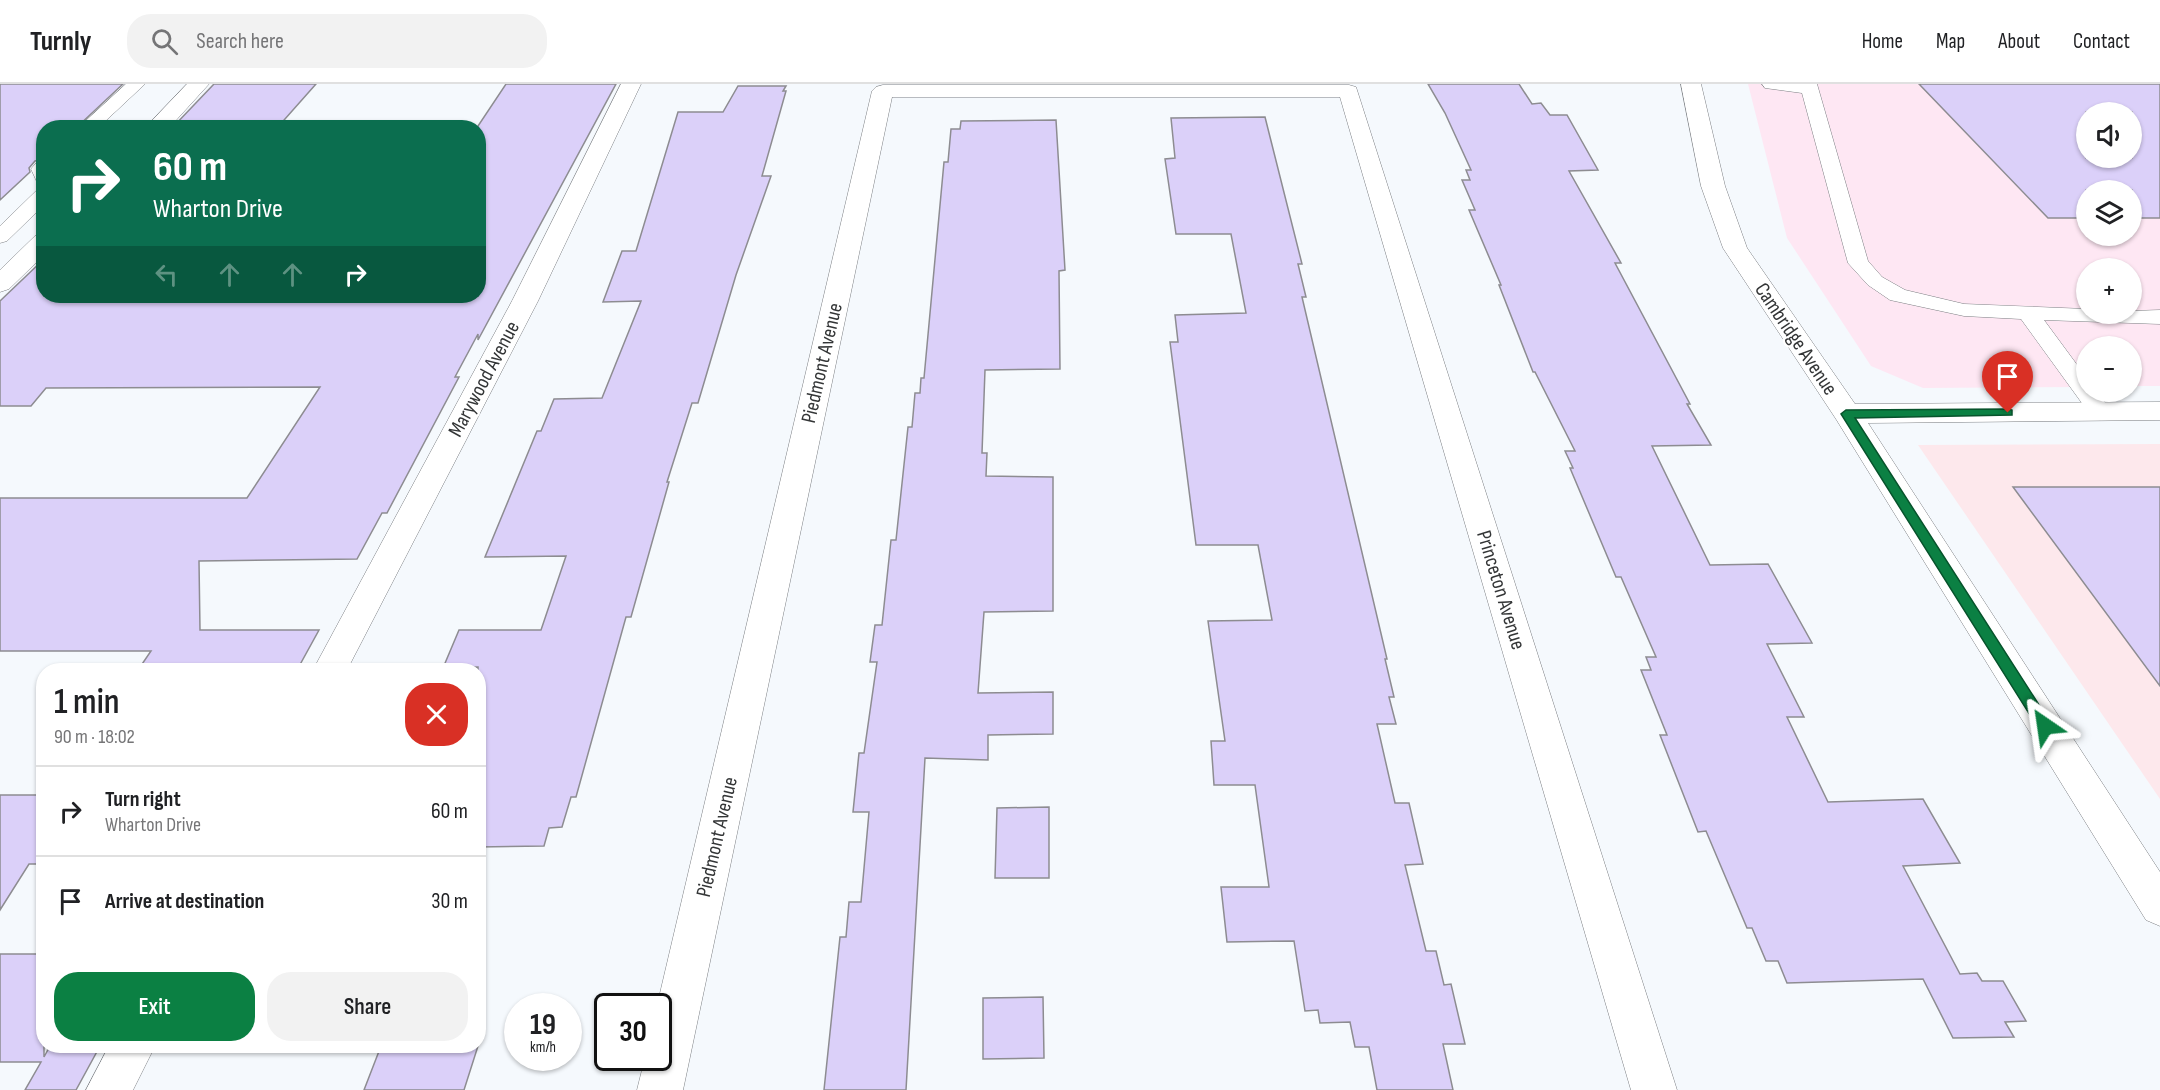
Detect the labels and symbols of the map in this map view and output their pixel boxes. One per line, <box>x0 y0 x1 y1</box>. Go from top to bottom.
street label: Cambridge Avenue <box>1749 278 1843 400</box>
street label: Piedmont Avenue <box>796 301 848 425</box>
street label: Marywood Avenue <box>443 317 525 441</box>
pin <box>1982 351 2033 413</box>
street label: Princeton Avenue <box>1471 527 1531 653</box>
position arrow <box>2013 694 2077 758</box>
street label: Piedmont Avenue <box>691 775 743 899</box>
speed limit sign: 30 <box>594 993 672 1071</box>

